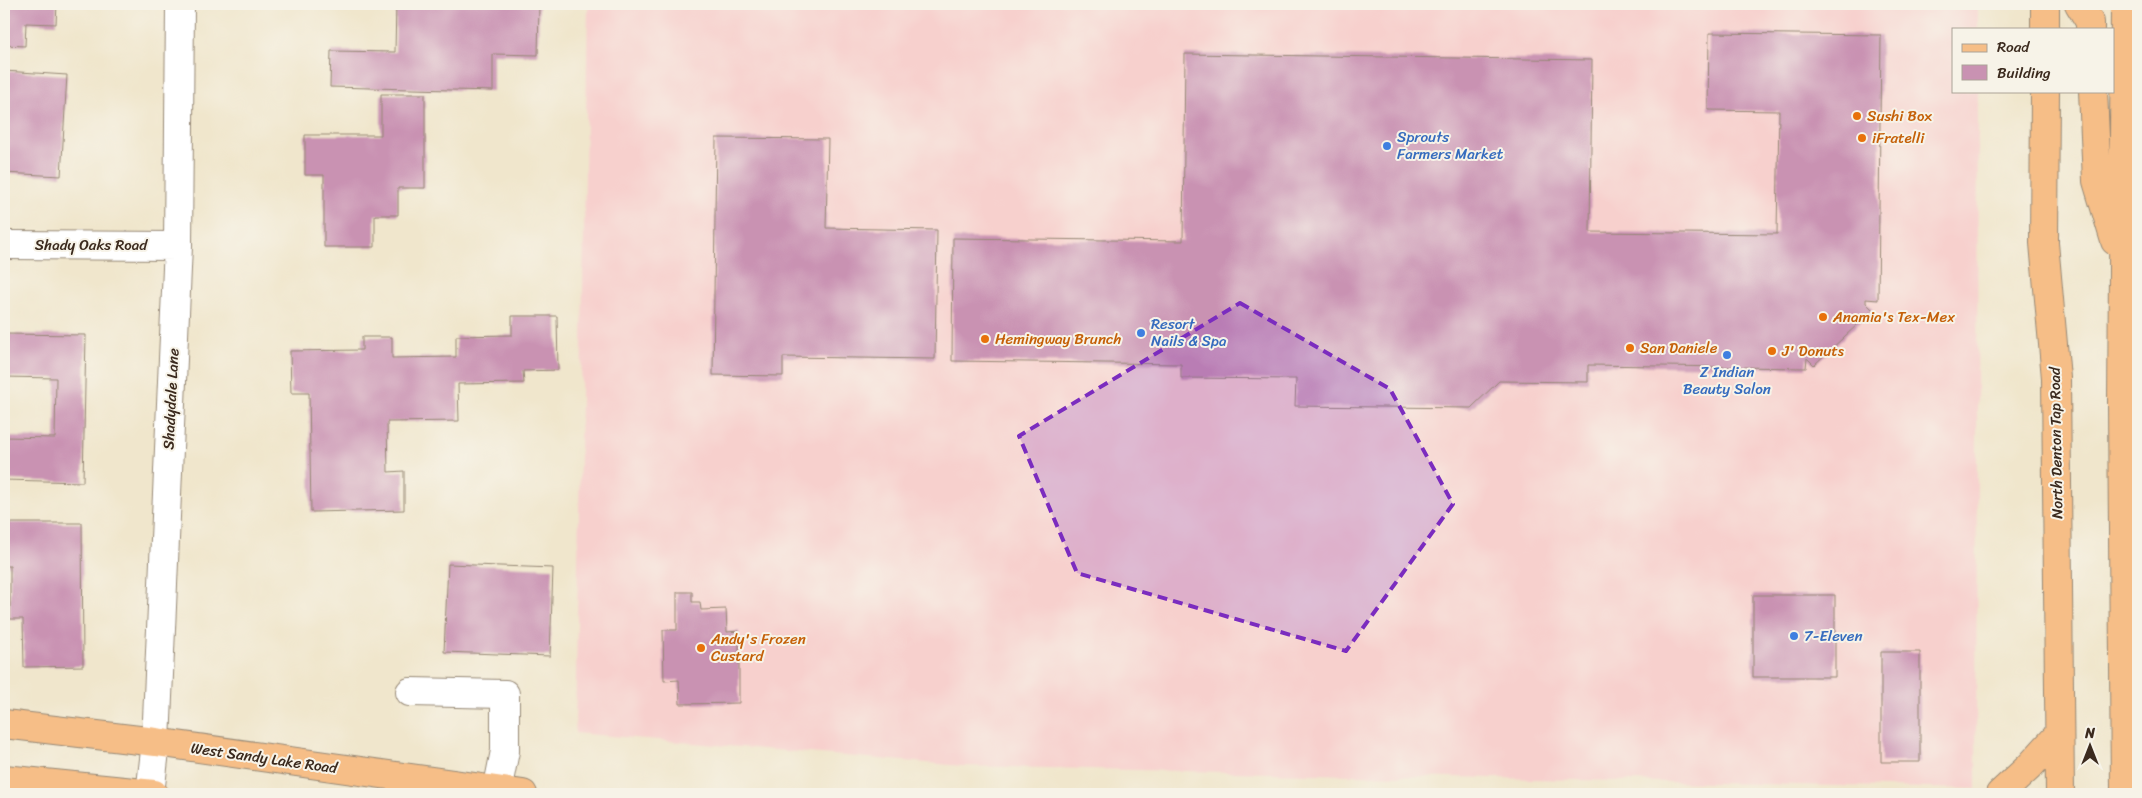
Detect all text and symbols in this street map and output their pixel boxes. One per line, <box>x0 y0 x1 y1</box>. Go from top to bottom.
legend <box>1952 28 2114 92</box>
text: Road <box>1997 34 2030 60</box>
text: Building <box>1997 60 2051 86</box>
place label: Sushi Box <box>1867 103 1932 129</box>
marker: Sushi Box <box>1851 110 1863 122</box>
place label: Sprouts Farmers Market <box>1397 124 1504 167</box>
place label: iFratelli <box>1872 125 1925 151</box>
marker: iFratelli <box>1856 132 1868 144</box>
marker: Sprouts Farmers Market <box>1381 140 1393 152</box>
street label: Shady Oaks Road <box>35 232 148 258</box>
place label: Anamia's Tex-Mex <box>1832 304 1955 330</box>
place label: Resort Nails & Spa <box>1151 311 1227 354</box>
marker: Anamia's Tex-Mex <box>1817 311 1829 323</box>
place label: Hemingway Brunch <box>995 326 1121 352</box>
marker: Resort Nails & Spa <box>1135 327 1147 339</box>
marker: Hemingway Brunch <box>979 333 991 345</box>
place label: San Daniele <box>1640 335 1718 361</box>
place label: J' Donuts <box>1781 338 1845 364</box>
marker: San Daniele <box>1624 342 1636 354</box>
marker: J' Donuts <box>1766 345 1778 357</box>
street label: Shadydale Lane <box>155 347 187 450</box>
marker: Z Indian Beauty Salon <box>1721 349 1733 361</box>
place label: Z Indian Beauty Salon <box>1683 359 1771 402</box>
street label: North Denton Tap Road <box>2042 366 2070 519</box>
place label: 7-Eleven <box>1804 623 1863 649</box>
place label: Andy's Frozen Custard <box>710 626 806 669</box>
marker: 7-Eleven <box>1788 630 1800 642</box>
marker: Andy's Frozen Custard <box>695 642 707 654</box>
north arrow <box>2064 720 2114 770</box>
text: N <box>2084 721 2095 746</box>
street label: West Sandy Lake Road <box>189 735 340 781</box>

